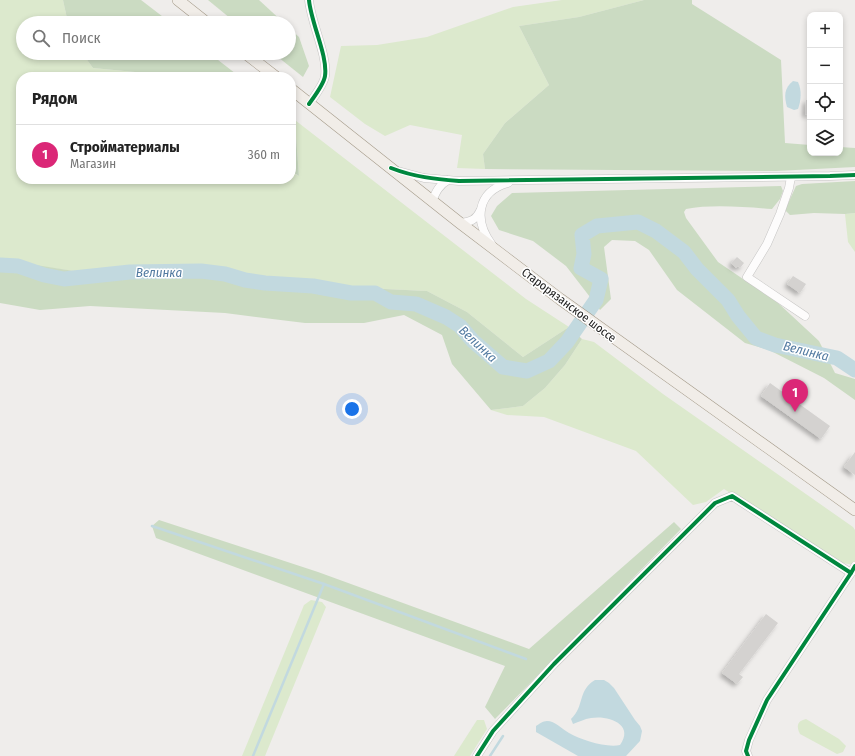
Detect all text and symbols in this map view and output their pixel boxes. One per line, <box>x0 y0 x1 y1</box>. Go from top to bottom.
map controls <box>807 12 843 156</box>
button: + <box>807 12 843 48</box>
search box <box>16 16 296 60</box>
icon: search <box>30 27 52 49</box>
text: Поиск <box>62 29 100 47</box>
button: − <box>807 48 843 84</box>
button: locate <box>807 84 843 120</box>
text: Рядом <box>32 88 77 109</box>
button: layers <box>807 120 843 156</box>
text: Стройматериалы <box>70 138 180 156</box>
text: 1 <box>42 147 48 162</box>
text: 360 m <box>248 147 280 162</box>
text: Магазин <box>70 156 116 171</box>
water label: Велинка <box>136 265 182 280</box>
street label: Старорязанское шоссе <box>519 265 619 345</box>
water label: Велинка <box>456 323 500 365</box>
water label: Велинка <box>782 338 831 364</box>
pin: 1 <box>782 379 808 412</box>
your location <box>342 399 362 419</box>

